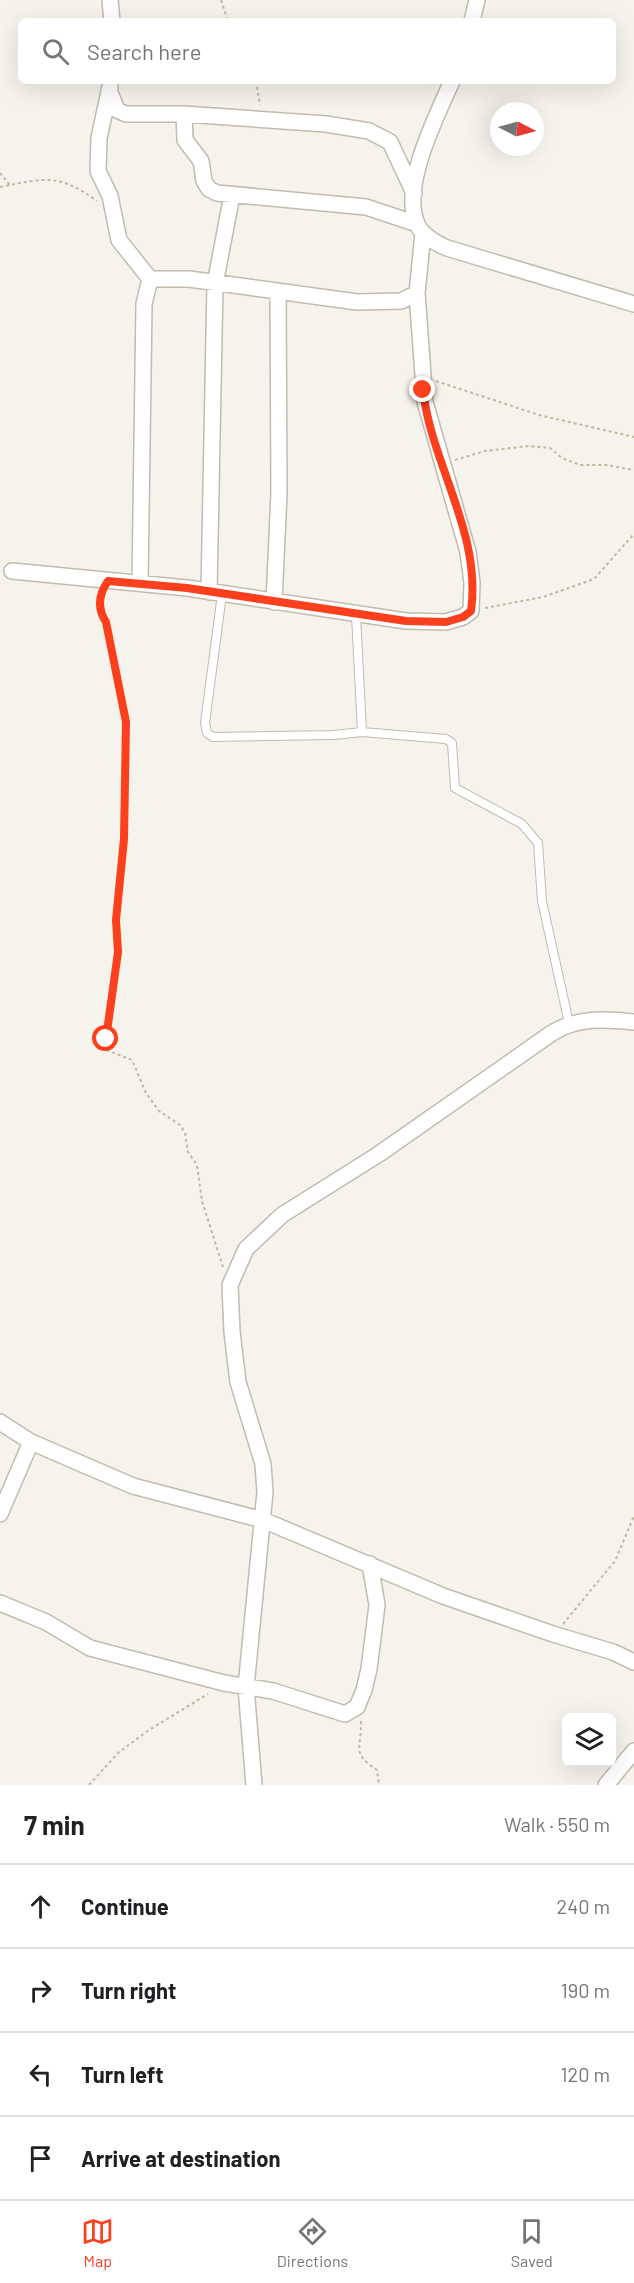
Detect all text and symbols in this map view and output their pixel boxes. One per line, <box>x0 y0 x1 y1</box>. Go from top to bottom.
search box <box>18 18 616 84</box>
icon: search <box>39 35 72 68</box>
text: Search here <box>87 38 201 64</box>
north arrow <box>490 102 544 156</box>
route end <box>409 376 435 402</box>
route start <box>92 1025 118 1051</box>
map controls <box>562 1713 616 1767</box>
button: layers <box>562 1713 616 1767</box>
text: 7 min <box>24 1809 85 1840</box>
text: Walk · 550 m <box>504 1812 610 1836</box>
icon: ahead <box>24 1890 57 1923</box>
text: Continue <box>81 1893 169 1919</box>
text: 240 m <box>556 1894 610 1918</box>
icon: right <box>24 1974 57 2007</box>
text: Turn right <box>81 1977 176 2003</box>
text: 190 m <box>561 1978 610 2002</box>
icon: left <box>24 2058 57 2091</box>
text: Turn left <box>81 2061 164 2087</box>
text: 120 m <box>560 2062 610 2086</box>
icon: arrive <box>24 2142 57 2175</box>
text: Arrive at destination <box>81 2145 280 2171</box>
tab: Map <box>81 2215 114 2270</box>
tab: Directions <box>277 2215 348 2270</box>
tab: Saved <box>511 2215 553 2270</box>

